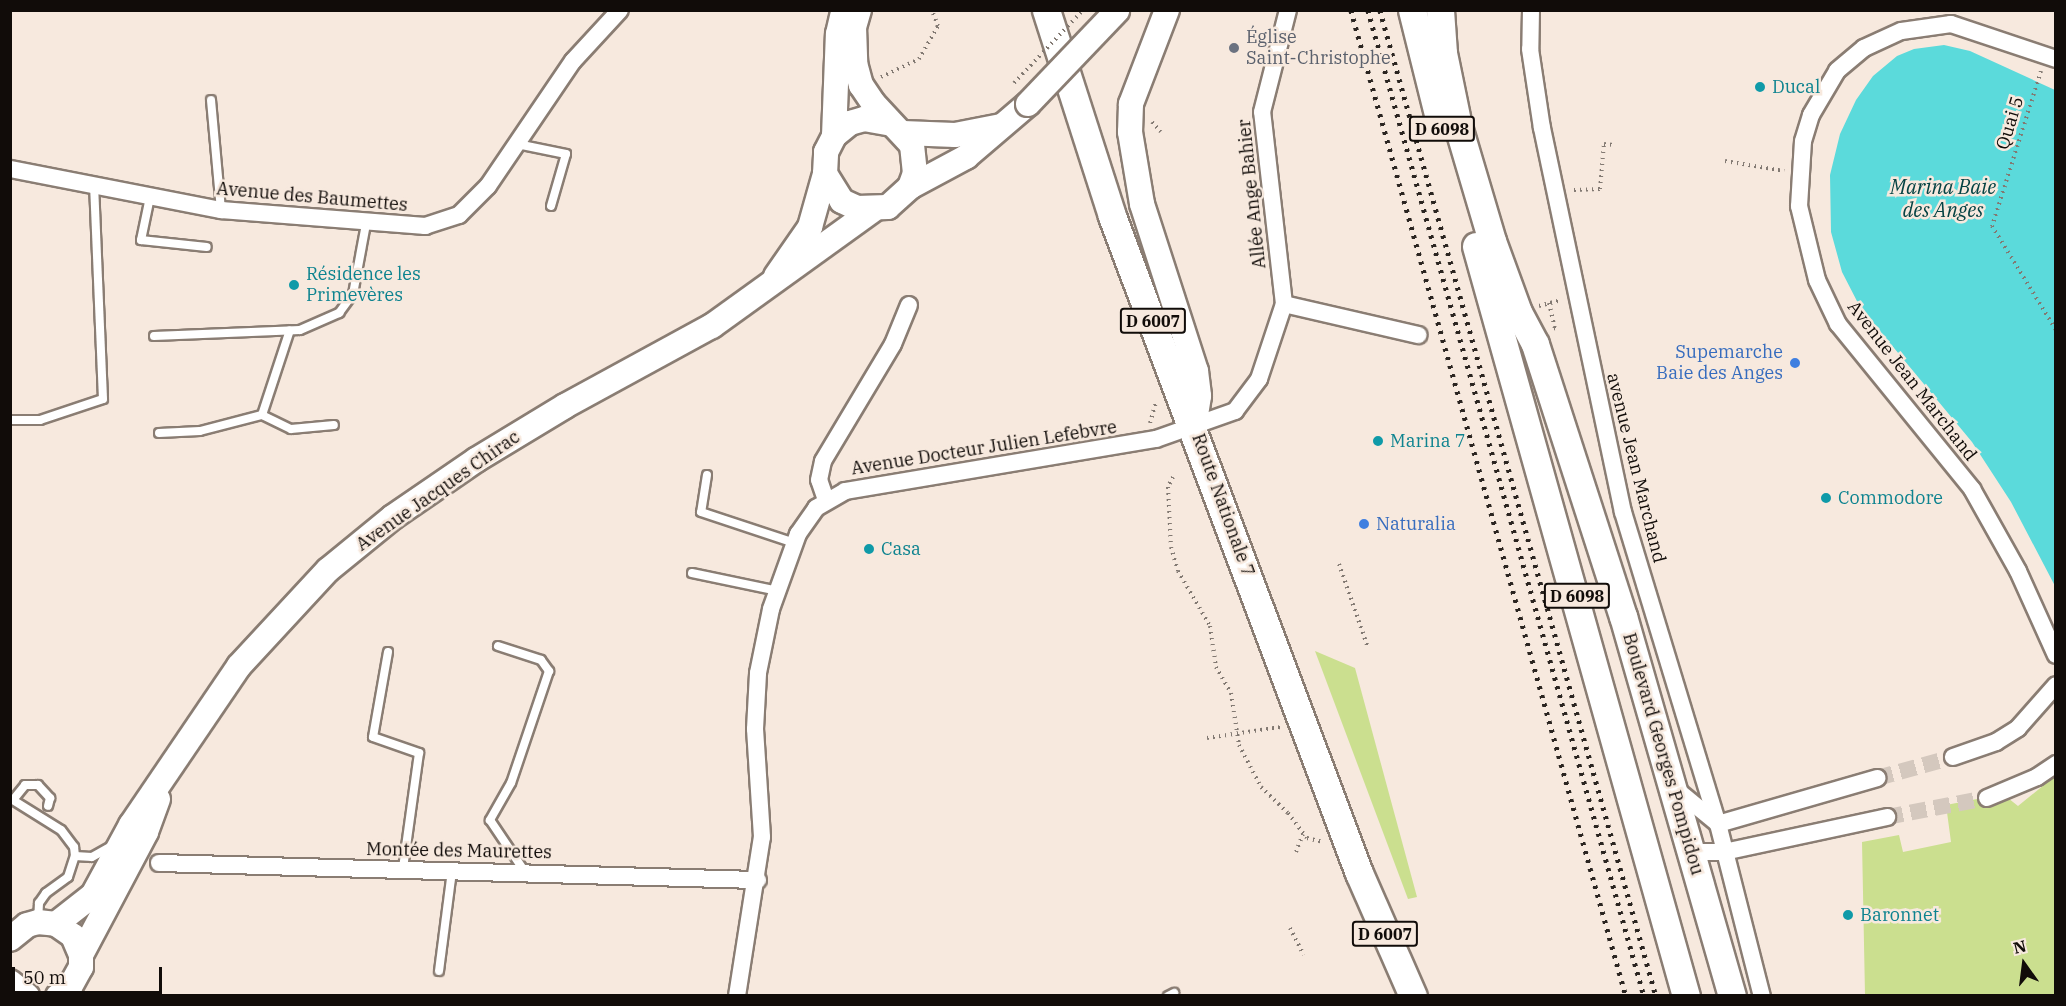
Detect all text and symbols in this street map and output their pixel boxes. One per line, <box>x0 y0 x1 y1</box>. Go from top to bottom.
place label: Église Saint-Christophe <box>1246 27 1391 70</box>
marker: Église Saint-Christophe <box>1227 41 1241 55</box>
place label: Ducal <box>1772 76 1820 98</box>
marker: Ducal <box>1753 80 1767 94</box>
street label: Quai 5 <box>1992 94 2028 152</box>
road number: D 6098 <box>1408 116 1476 142</box>
street label: Allée Ange Bahier <box>1233 118 1271 270</box>
water label: Marina Baie des Anges <box>1890 175 1996 222</box>
street label: Avenue des Baumettes <box>216 178 408 216</box>
place label: Résidence les Primevères <box>306 264 421 306</box>
marker: Résidence les Primevères <box>287 278 301 292</box>
street label: Avenue Jean Marchand <box>1843 297 1981 465</box>
road number: D 6007 <box>1118 308 1188 334</box>
place label: Supemarche Baie des Anges <box>1656 342 1783 385</box>
marker: Supemarche Baie des Anges <box>1788 356 1802 370</box>
street label: avenue Jean Marchand <box>1602 371 1670 565</box>
street label: Avenue Docteur Julien Lefebvre <box>850 416 1118 480</box>
street label: Avenue Jacques Chirac <box>352 426 524 556</box>
place label: Marina 7 <box>1390 430 1465 452</box>
street label: Route Nationale 7 <box>1187 431 1259 579</box>
marker: Marina 7 <box>1371 434 1385 448</box>
place label: Commodore <box>1838 487 1943 509</box>
marker: Commodore <box>1819 491 1833 505</box>
place label: Naturalia <box>1376 513 1456 535</box>
marker: Naturalia <box>1357 517 1371 531</box>
place label: Casa <box>881 538 921 560</box>
marker: Casa <box>862 542 876 556</box>
road number: D 6098 <box>1542 583 1612 609</box>
street label: Boulevard Georges Pompidou <box>1618 630 1708 878</box>
street label: Montée des Maurettes <box>366 839 552 863</box>
place label: Baronnet <box>1860 904 1939 926</box>
marker: Baronnet <box>1841 908 1855 922</box>
road number: D 6007 <box>1350 921 1420 947</box>
north arrow <box>1994 934 2054 994</box>
text: N <box>2011 935 2028 958</box>
scale bar <box>15 955 165 993</box>
text: 50 m <box>23 966 66 989</box>

